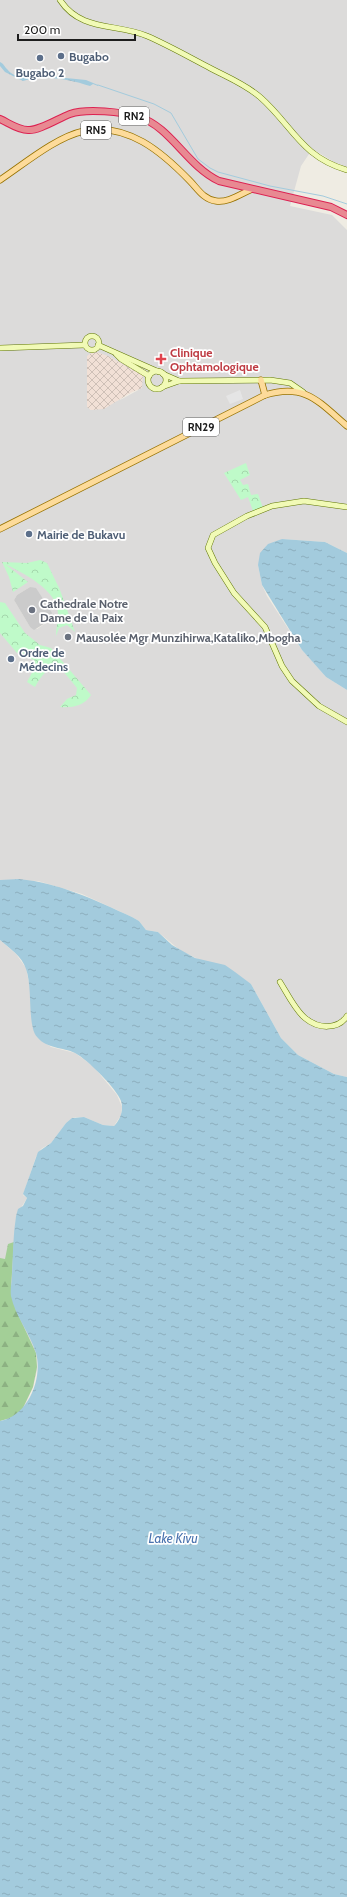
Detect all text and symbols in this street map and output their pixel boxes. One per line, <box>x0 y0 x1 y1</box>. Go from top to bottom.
scale bar <box>18 16 135 42</box>
text: 200 m <box>24 22 60 37</box>
place label: Bugabo <box>69 49 109 64</box>
marker: Bugabo <box>56 51 66 61</box>
marker: Bugabo 2 <box>35 53 45 63</box>
place label: Bugabo 2 <box>16 65 64 80</box>
road number: RN2 <box>119 107 149 125</box>
road number: RN5 <box>81 121 111 139</box>
place label: Clinique Ophtamologique <box>170 345 259 374</box>
marker: Clinique Ophtamologique <box>155 353 167 365</box>
road number: RN29 <box>183 418 219 436</box>
place label: Mairie de Bukavu <box>37 527 125 542</box>
marker: Mairie de Bukavu <box>24 529 34 539</box>
place label: Cathedrale Notre Dame de la Paix <box>40 596 128 625</box>
marker: Cathedrale Notre Dame de la Paix <box>27 605 37 615</box>
place label: Mausolée Mgr Munzihirwa,Kataliko,Mbogha <box>76 630 300 645</box>
marker: Mausolée Mgr Munzihirwa,Kataliko,Mbogha <box>63 632 73 642</box>
place label: Ordre de Médecins <box>19 645 68 674</box>
marker: Ordre de Médecins <box>6 654 16 664</box>
water label: Lake Kivu <box>148 1530 198 1546</box>

